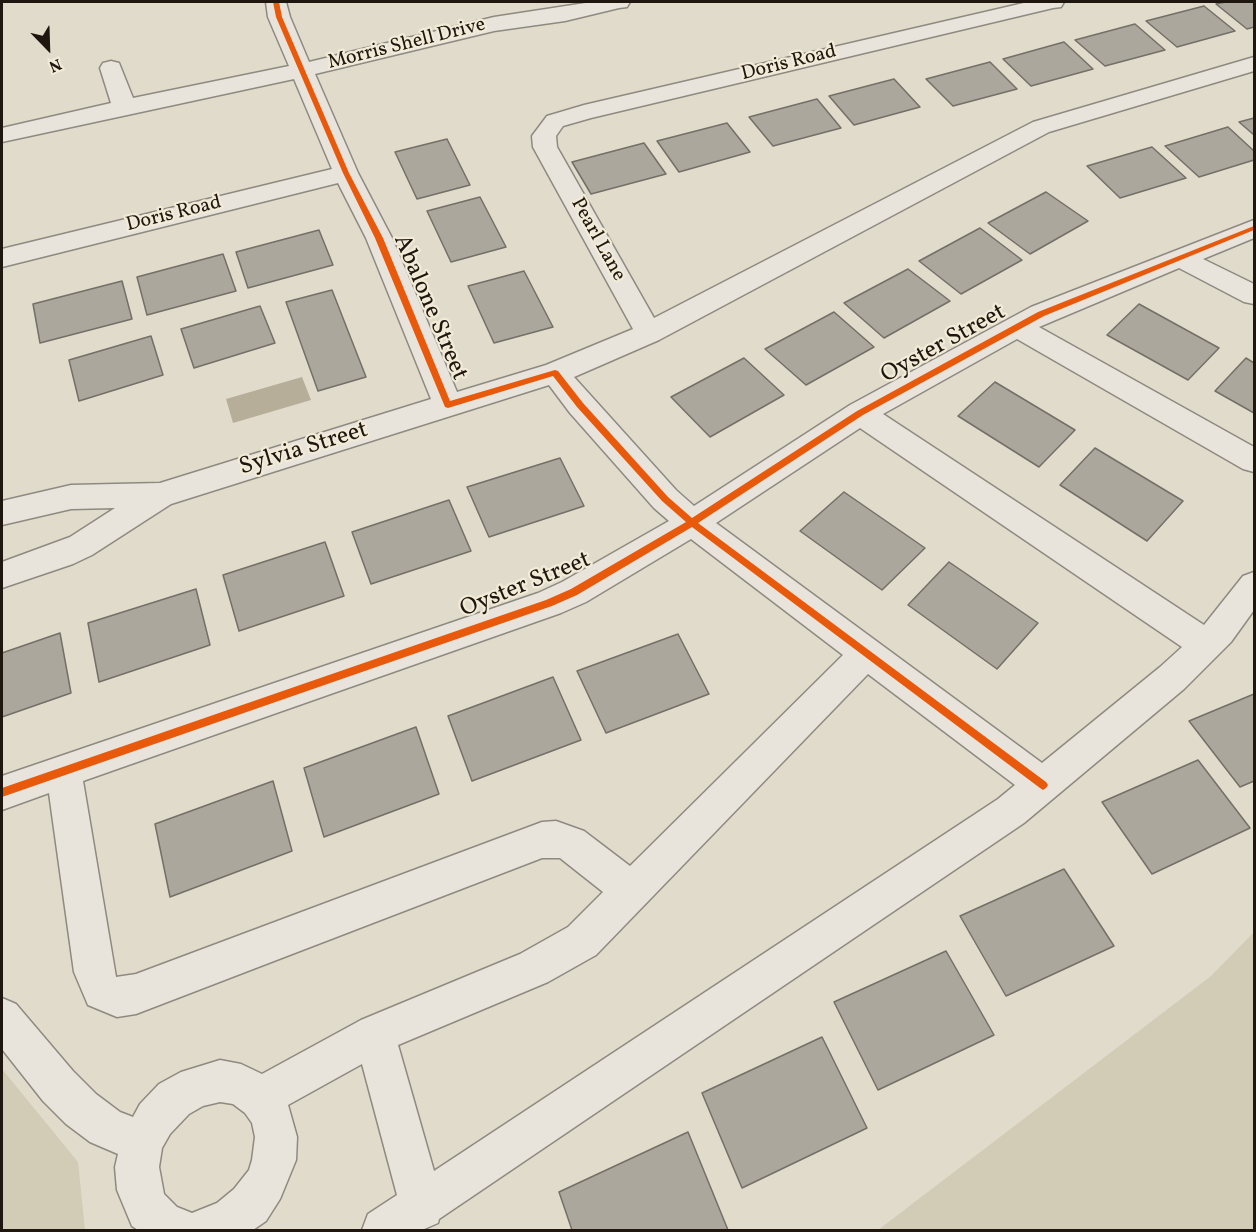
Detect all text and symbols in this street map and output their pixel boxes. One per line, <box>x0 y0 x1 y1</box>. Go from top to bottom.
street label: Morris Shell Drive <box>326 14 488 76</box>
north arrow <box>18 18 78 78</box>
street label: Doris Road <box>739 41 839 87</box>
text: N <box>45 52 65 77</box>
street label: Doris Road <box>124 192 224 238</box>
street label: Pearl Lane <box>564 194 630 286</box>
street label: Abalone Street <box>385 231 473 385</box>
street label: Oyster Street <box>877 299 1011 391</box>
street label: Sylvia Street <box>236 417 372 483</box>
street label: Oyster Street <box>457 547 595 625</box>

